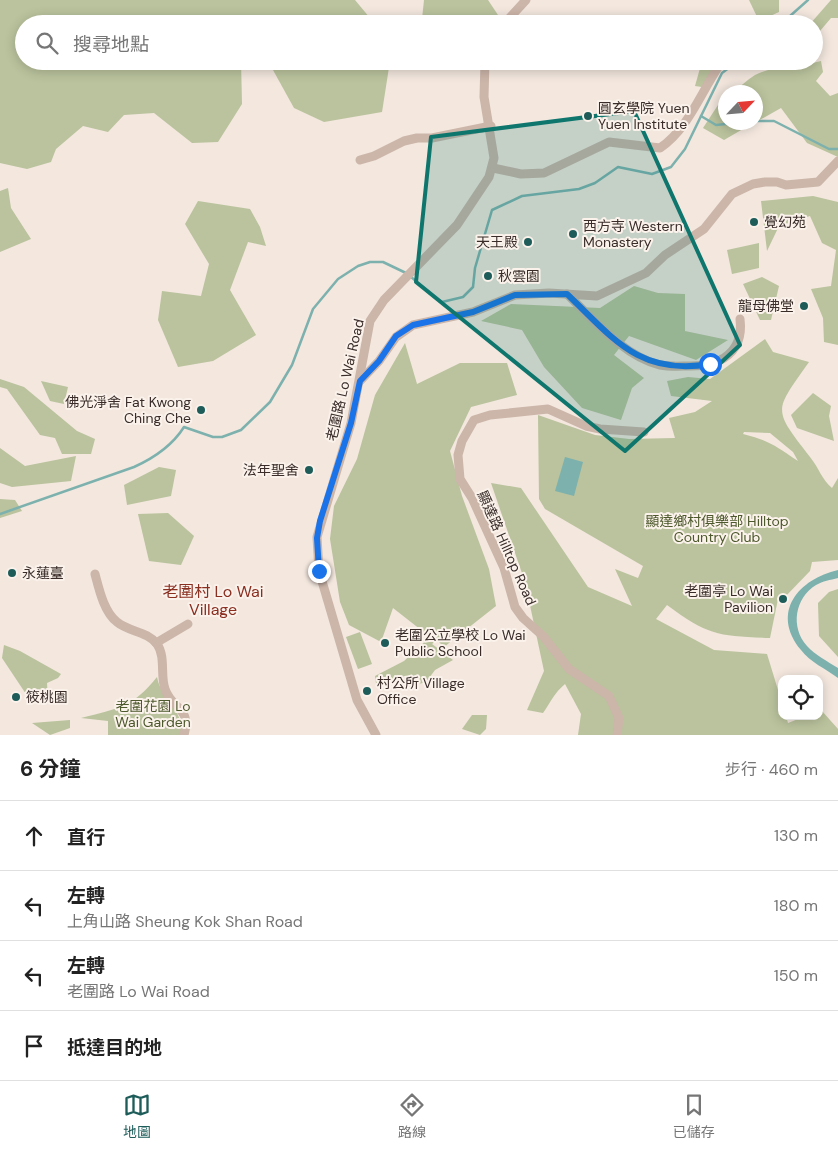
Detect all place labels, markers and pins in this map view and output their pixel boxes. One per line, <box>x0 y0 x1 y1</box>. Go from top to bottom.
place label: 圓玄學院 Yuen Yuen Institute <box>598 99 689 133</box>
marker: 圓玄學院 Yuen Yuen Institute <box>582 110 594 122</box>
place label: 覺幻苑 <box>764 213 806 231</box>
marker: 覺幻苑 <box>748 216 760 228</box>
place label: 西方寺 Western Monastery <box>583 217 683 251</box>
marker: 西方寺 Western Monastery <box>567 228 579 240</box>
place label: 天王殿 <box>476 233 518 251</box>
marker: 天王殿 <box>522 236 534 248</box>
place label: 秋雲園 <box>498 267 540 285</box>
marker: 秋雲園 <box>482 270 494 282</box>
place label: 龍母佛堂 <box>738 297 794 315</box>
marker: 龍母佛堂 <box>798 300 810 312</box>
place label: 佛光淨舍 Fat Kwong Ching Che <box>65 393 191 427</box>
marker: 佛光淨舍 Fat Kwong Ching Che <box>195 404 207 416</box>
place label: 法年聖舍 <box>243 461 299 479</box>
marker: 法年聖舍 <box>303 464 315 476</box>
place label: 永蓮臺 <box>22 564 64 582</box>
marker: 永蓮臺 <box>6 567 18 579</box>
place label: 老圍亭 Lo Wai Pavilion <box>684 582 773 616</box>
marker: 老圍亭 Lo Wai Pavilion <box>777 593 789 605</box>
place label: 老圍公立學校 Lo Wai Public School <box>395 626 526 660</box>
marker: 老圍公立學校 Lo Wai Public School <box>379 637 391 649</box>
place label: 村公所 Village Office <box>377 674 465 708</box>
marker: 村公所 Village Office <box>361 685 373 697</box>
place label: 筱桃園 <box>26 688 68 706</box>
marker: 筱桃園 <box>10 691 22 703</box>

